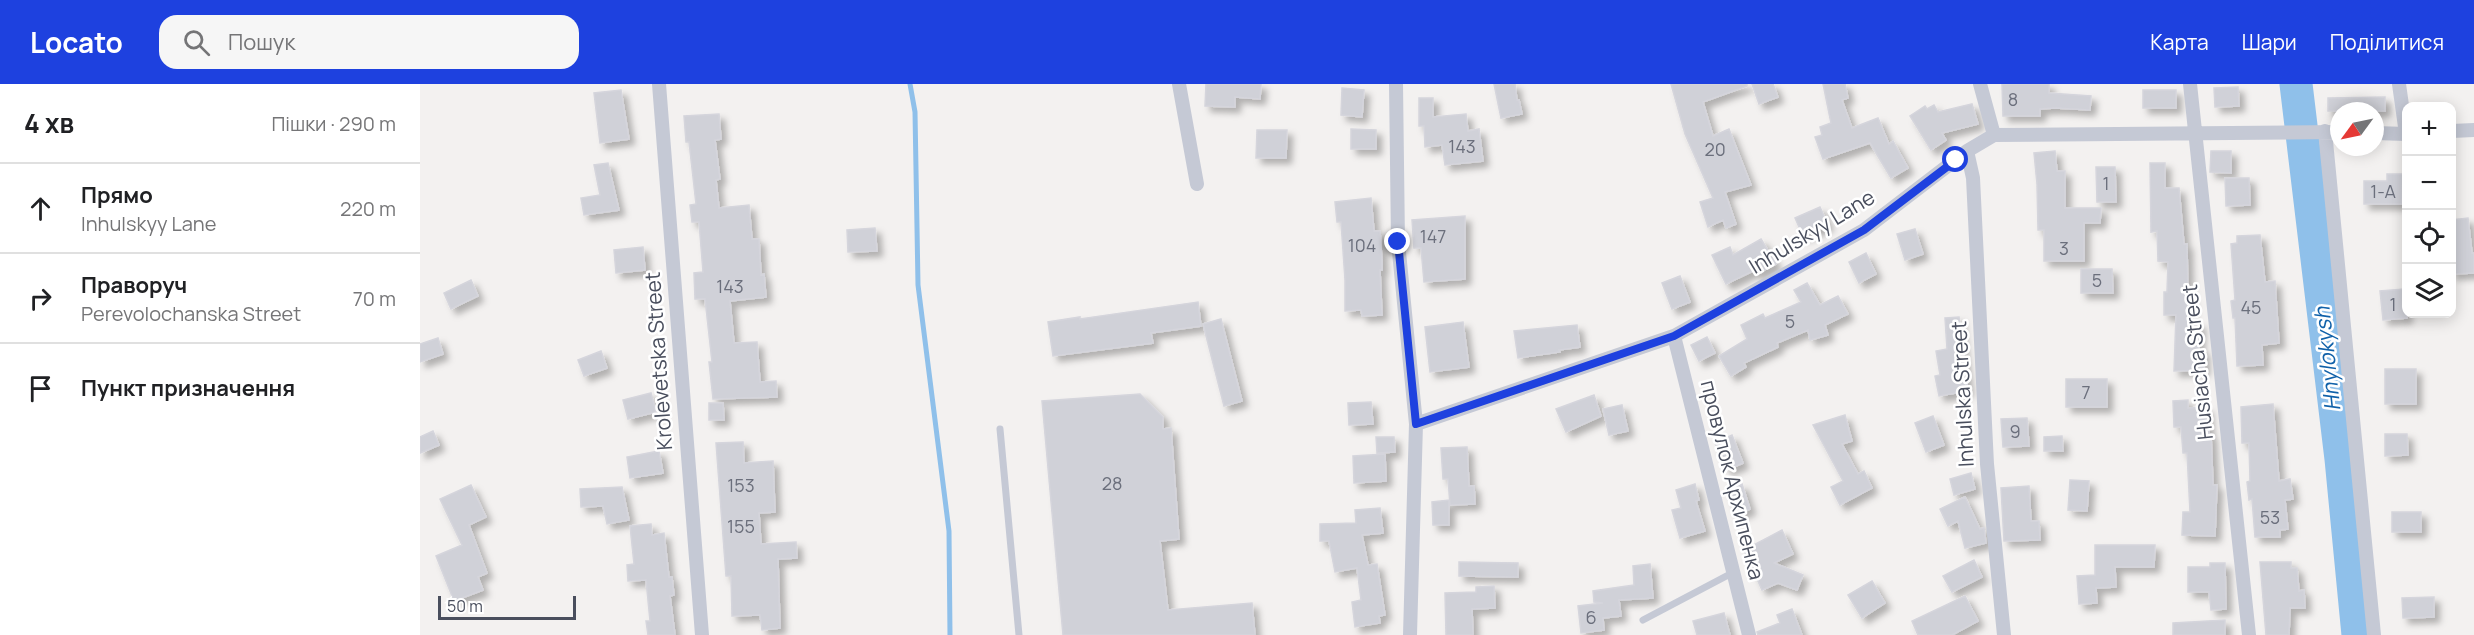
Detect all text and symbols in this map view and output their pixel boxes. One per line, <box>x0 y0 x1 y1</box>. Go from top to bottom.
search box <box>159 15 579 69</box>
text: Locato <box>30 23 123 61</box>
icon: search <box>180 26 213 59</box>
text: Пошук <box>228 27 295 57</box>
text: Карта <box>2150 28 2209 56</box>
text: Шари <box>2242 28 2297 56</box>
text: Поділитися <box>2330 28 2444 56</box>
house number: 8 <box>2008 87 2018 111</box>
north arrow <box>2330 102 2384 156</box>
map controls <box>2402 102 2456 318</box>
button: + <box>2402 102 2456 156</box>
text: 4 хв <box>24 105 74 141</box>
text: Пішки · 290 m <box>272 110 396 137</box>
house number: 143 <box>1448 134 1476 158</box>
house number: 20 <box>1704 137 1726 161</box>
route start <box>1942 146 1968 172</box>
button: − <box>2402 156 2456 210</box>
house number: 1 <box>2102 171 2110 195</box>
house number: 1-А <box>2370 179 2396 203</box>
text: Прямо <box>81 180 153 210</box>
street label: Inhulskyy Lane <box>1743 183 1880 280</box>
icon: ahead <box>24 192 57 225</box>
text: 220 m <box>340 195 396 222</box>
text: Inhulskyy Lane <box>81 210 216 237</box>
button: locate <box>2402 210 2456 264</box>
house number: 147 <box>1420 224 1446 248</box>
route end <box>1384 228 1410 254</box>
house number: 104 <box>1348 233 1376 257</box>
house number: 3 <box>2059 236 2069 260</box>
button: layers <box>2402 264 2456 318</box>
house number: 5 <box>2092 268 2102 292</box>
text: Праворуч <box>81 270 187 300</box>
street label: Krolevetska Street <box>638 271 678 451</box>
house number: 143 <box>716 274 744 298</box>
icon: right <box>24 282 57 315</box>
street label: Husiacha Street <box>2175 283 2219 441</box>
text: 70 m <box>353 285 396 312</box>
house number: 1 <box>2389 292 2397 316</box>
house number: 45 <box>2240 295 2262 319</box>
text: Perevolochanska Street <box>81 300 301 327</box>
water label: Hnylokysh <box>2307 305 2347 413</box>
house number: 5 <box>1785 309 1795 333</box>
street label: Inhulska Street <box>1944 320 1980 468</box>
icon: arrive <box>24 372 57 405</box>
text: Пункт призначення <box>81 373 295 403</box>
street label: провулок Архипенка <box>1695 377 1771 583</box>
house number: 7 <box>2081 380 2091 404</box>
house number: 9 <box>2009 419 2021 443</box>
house number: 28 <box>1102 471 1122 495</box>
house number: 153 <box>727 473 755 497</box>
house number: 53 <box>2260 505 2280 529</box>
house number: 155 <box>727 514 755 538</box>
scale bar <box>438 593 576 620</box>
text: 50 m <box>447 595 483 617</box>
house number: 6 <box>1585 605 1597 629</box>

